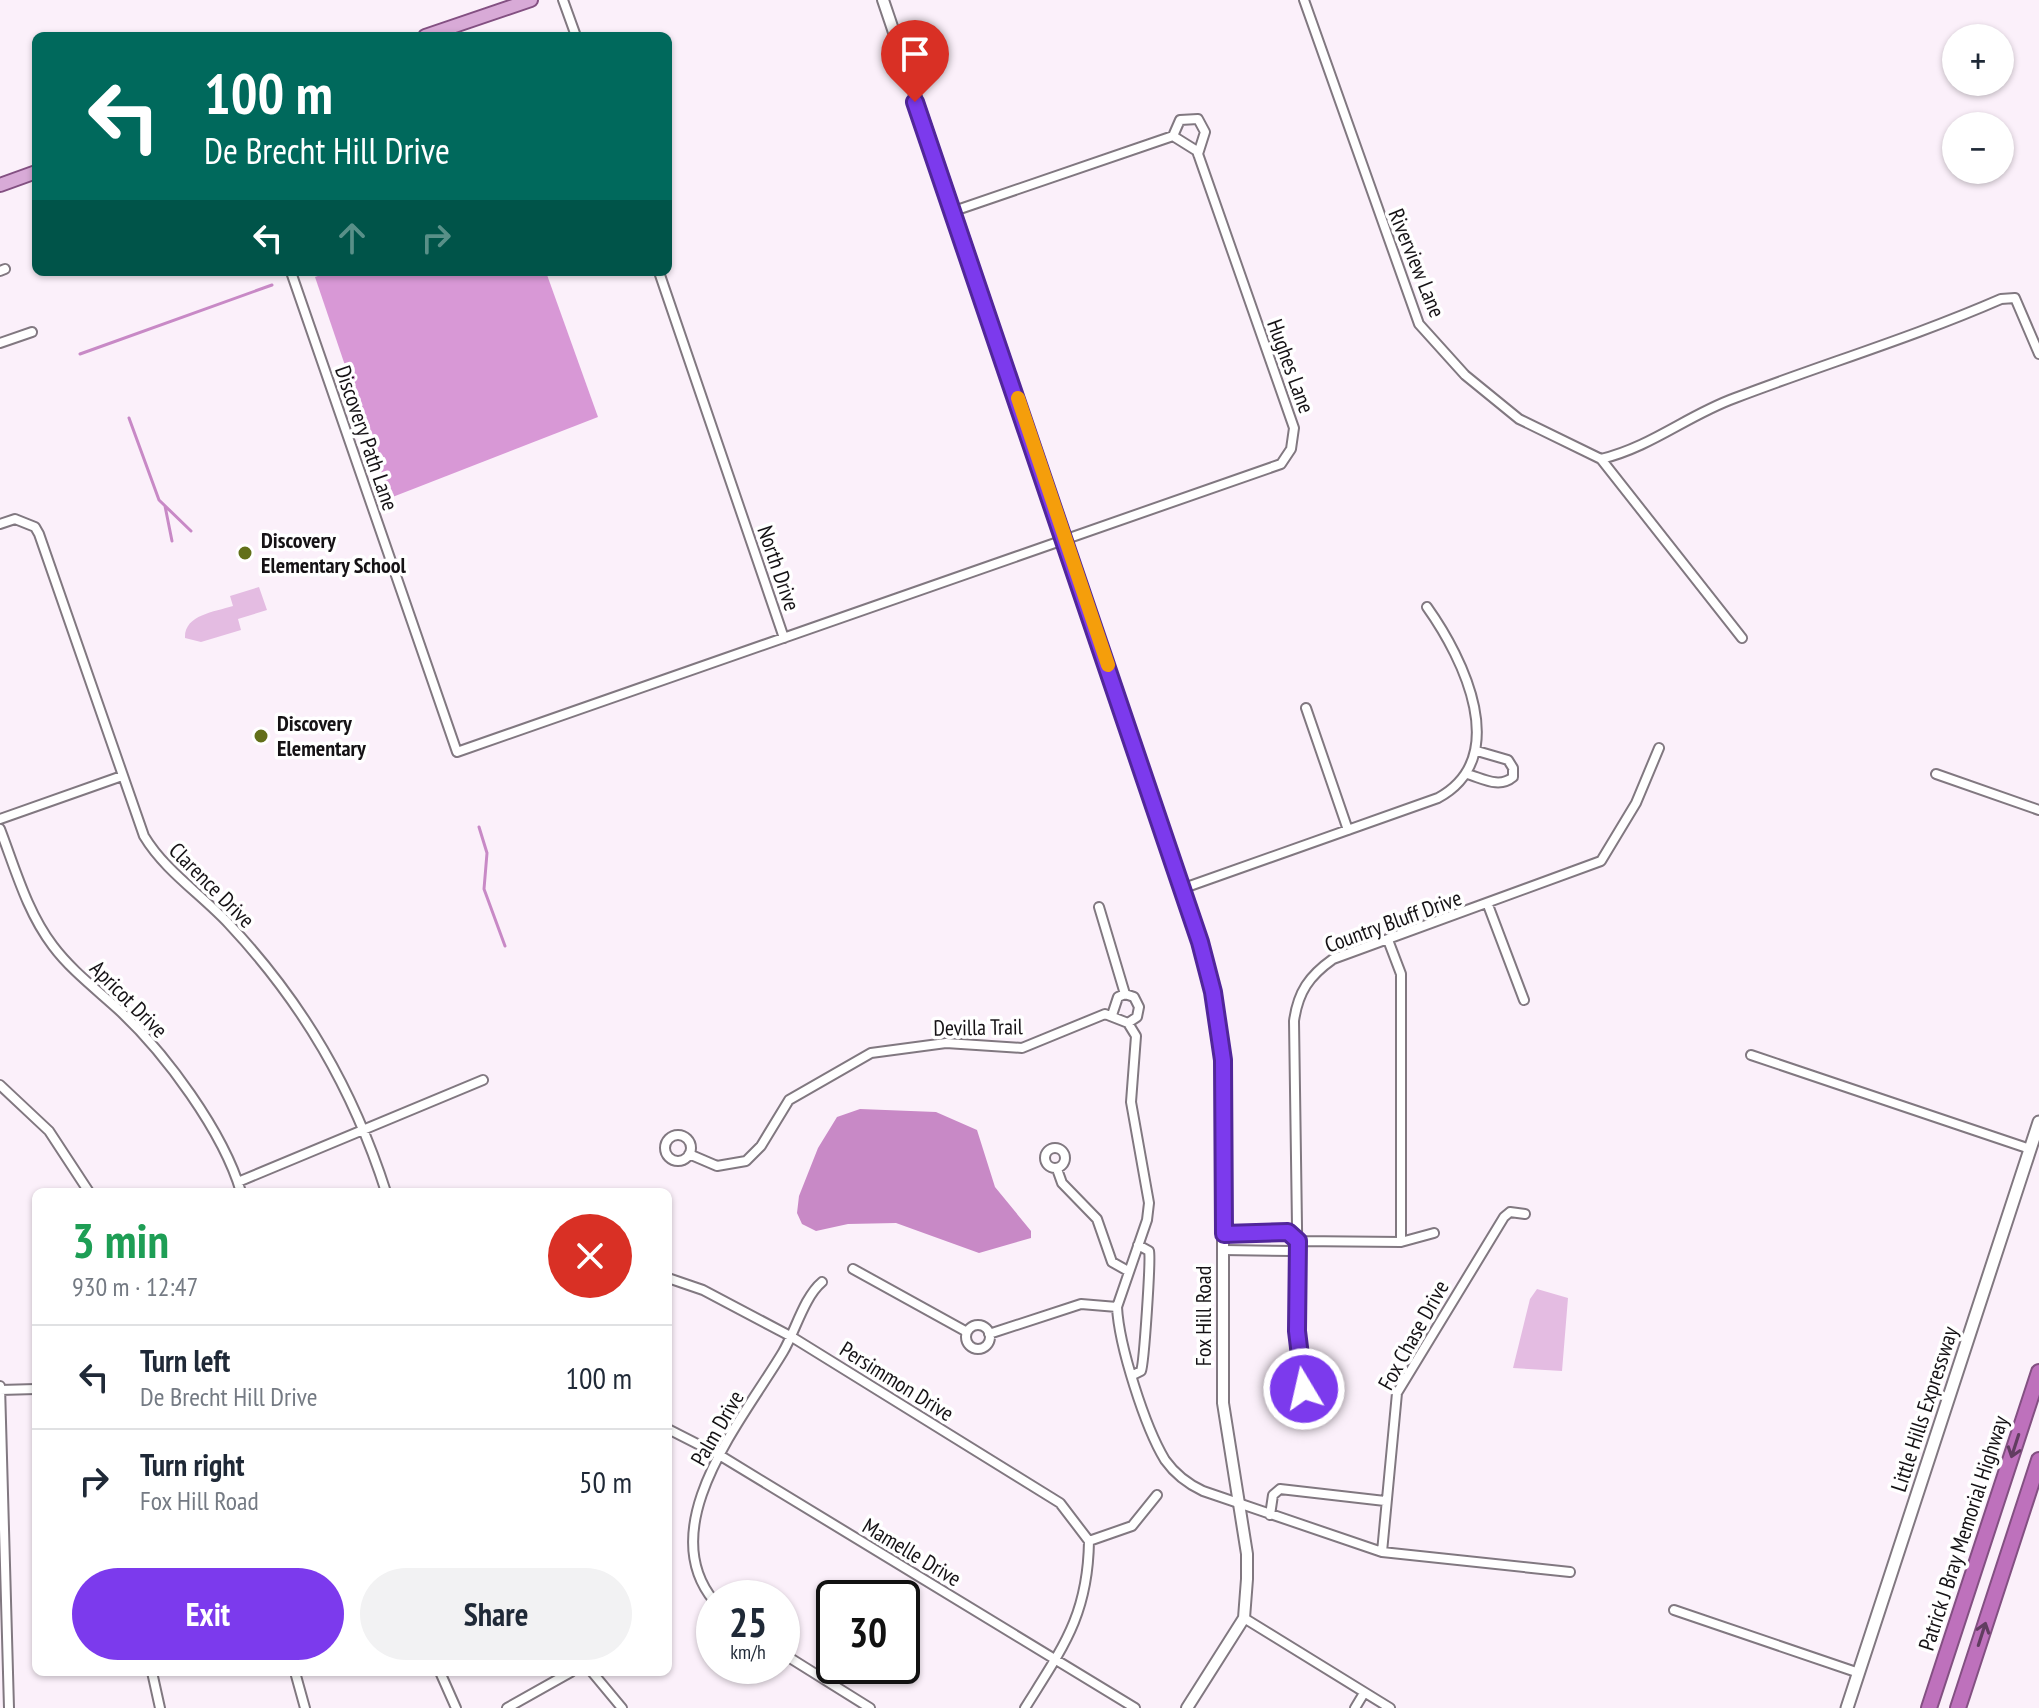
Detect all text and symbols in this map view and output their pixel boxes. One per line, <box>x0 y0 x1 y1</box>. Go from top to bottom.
pin <box>881 20 949 102</box>
map controls <box>1942 24 2014 184</box>
button: + <box>1942 24 2014 96</box>
icon: arrive <box>893 32 937 76</box>
text: 100 m <box>204 57 333 129</box>
icon: left <box>72 64 176 168</box>
button: − <box>1942 112 2014 184</box>
text: De Brecht Hill Drive <box>204 127 450 174</box>
street label: Riverview Lane <box>1383 205 1451 321</box>
icon: left <box>246 216 290 260</box>
icon: ahead <box>330 216 374 260</box>
icon: right <box>414 216 458 260</box>
street label: Hughes Lane <box>1261 315 1321 417</box>
street label: Discovery Path Lane <box>329 362 405 514</box>
street label: North Drive <box>751 522 807 614</box>
place label: Discovery Elementary School <box>261 526 407 579</box>
marker: Discovery Elementary School <box>236 544 254 562</box>
place label: Discovery Elementary <box>277 709 367 762</box>
marker: Discovery Elementary <box>252 727 270 745</box>
street label: Clarence Drive <box>163 836 261 934</box>
street label: Country Bluff Drive <box>1321 883 1465 959</box>
street label: Apricot Drive <box>84 954 174 1044</box>
street label: Devilla Trail <box>933 1012 1024 1042</box>
text: 3 min <box>72 1209 169 1271</box>
button: close <box>548 1214 632 1298</box>
street label: Fox Hill Road <box>1189 1266 1217 1366</box>
text: 930 m · 12:47 <box>72 1270 198 1303</box>
street label: Fox Chase Drive <box>1371 1275 1455 1395</box>
street label: Little Hills Expressway <box>1884 1322 1964 1495</box>
street label: Persimmon Drive <box>835 1335 959 1427</box>
text: Turn left <box>140 1341 230 1380</box>
position arrow <box>1262 1347 1346 1431</box>
icon: left <box>72 1355 116 1399</box>
text: 100 m <box>566 1358 632 1397</box>
text: De Brecht Hill Drive <box>140 1380 318 1413</box>
street label: Palm Drive <box>684 1385 750 1471</box>
street label: Patrick J Bray Memorial Highway <box>1912 1411 2014 1654</box>
one-way arrow <box>2006 1434 2021 1459</box>
text: Turn right <box>140 1445 244 1484</box>
icon: right <box>72 1459 116 1503</box>
text: 50 m <box>579 1462 632 1501</box>
text: Fox Hill Road <box>140 1484 259 1517</box>
street label: Mamelle Drive <box>858 1512 966 1592</box>
button: Exit <box>72 1568 344 1660</box>
button: Share <box>360 1568 632 1660</box>
speed limit sign: 30 <box>816 1580 920 1684</box>
text: 25 <box>729 1596 767 1648</box>
one-way arrow <box>1976 1622 1990 1647</box>
text: km/h <box>730 1639 766 1665</box>

